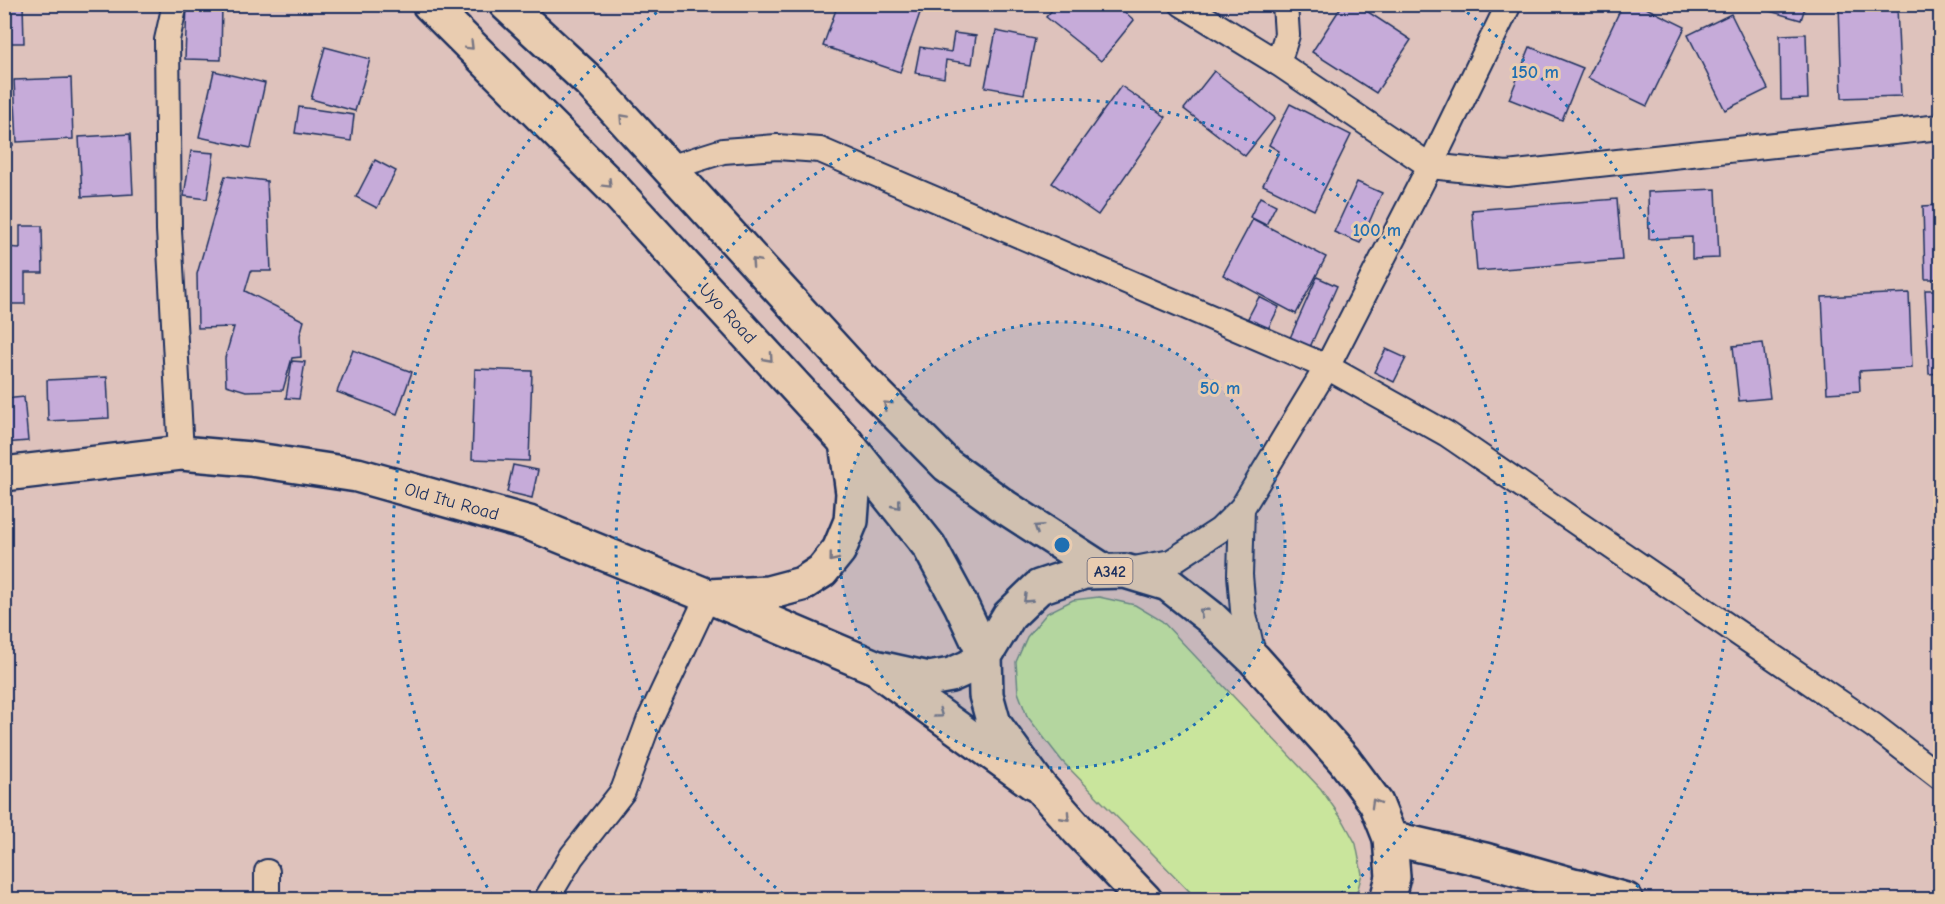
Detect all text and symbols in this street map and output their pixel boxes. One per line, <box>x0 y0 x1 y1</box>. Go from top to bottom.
one-way arrow <box>463 38 474 49</box>
text: 150 m <box>1511 62 1559 83</box>
one-way arrow <box>619 114 630 124</box>
one-way arrow <box>601 176 612 187</box>
text: 100 m <box>1353 220 1401 241</box>
one-way arrow <box>751 258 762 268</box>
street label: Uyo Road <box>694 279 760 348</box>
one-way arrow <box>762 351 773 362</box>
text: 50 m <box>1200 378 1240 399</box>
one-way arrow <box>884 401 895 412</box>
street label: Old Itu Road <box>402 479 501 525</box>
one-way arrow <box>889 498 900 509</box>
one-way arrow <box>1033 524 1044 535</box>
centre of rings <box>1052 535 1072 555</box>
one-way arrow <box>829 552 840 563</box>
road number: A342 <box>1088 558 1132 584</box>
one-way arrow <box>1023 592 1034 603</box>
one-way arrow <box>1199 608 1210 619</box>
one-way arrow <box>932 707 943 718</box>
one-way arrow <box>1370 799 1382 809</box>
one-way arrow <box>1059 810 1070 820</box>

